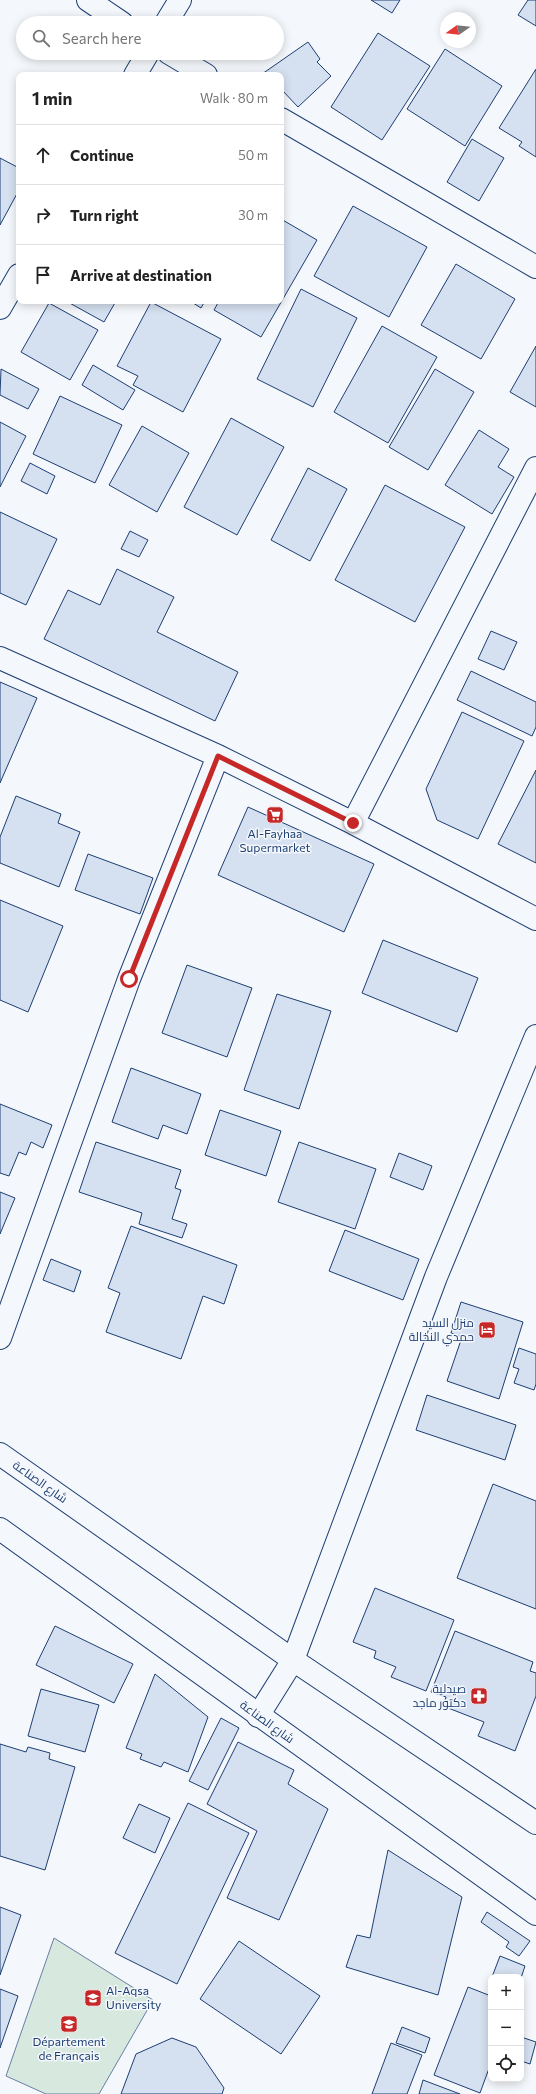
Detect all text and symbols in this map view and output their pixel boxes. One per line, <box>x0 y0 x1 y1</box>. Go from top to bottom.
north arrow <box>440 12 476 48</box>
search box <box>16 16 284 60</box>
icon: search <box>30 27 52 49</box>
text: Search here <box>62 29 141 47</box>
text: 1 min <box>32 88 72 109</box>
text: Walk · 80 m <box>200 90 268 106</box>
icon: ahead <box>32 144 54 166</box>
text: Continue <box>70 146 134 164</box>
text: 50 m <box>238 147 268 163</box>
icon: right <box>32 204 54 226</box>
text: Turn right <box>70 206 139 224</box>
text: 30 m <box>238 207 268 223</box>
icon: arrive <box>32 264 54 286</box>
text: Arrive at destination <box>70 266 212 284</box>
supermarket icon: Al-Fayhaa Supermarket <box>265 805 285 825</box>
route end <box>344 814 362 832</box>
place label: Al-Fayhaa Supermarket <box>240 826 311 854</box>
route start <box>120 970 138 988</box>
place label: منزل السيد حمدي النخالة <box>409 1315 474 1347</box>
hotel icon: منزل السيد حمدي النخالة <box>477 1320 497 1340</box>
street label: شارع الصناعة <box>9 1457 71 1507</box>
place label: صيدلية دكتور ماجد <box>412 1681 466 1710</box>
pharmacy icon: صيدلية دكتور ماجد <box>469 1686 489 1706</box>
street label: شارع الصناعة <box>237 1697 297 1747</box>
map controls <box>488 1974 524 2082</box>
button: + <box>488 1974 524 2010</box>
place label: Al-Aqsa University <box>106 1983 161 2011</box>
school or university icon: Al-Aqsa University <box>83 1988 103 2008</box>
button: − <box>488 2010 524 2046</box>
school or university icon: Département de Français <box>59 2014 79 2034</box>
place label: Département de Français <box>32 2034 106 2062</box>
button: locate <box>488 2046 524 2082</box>

